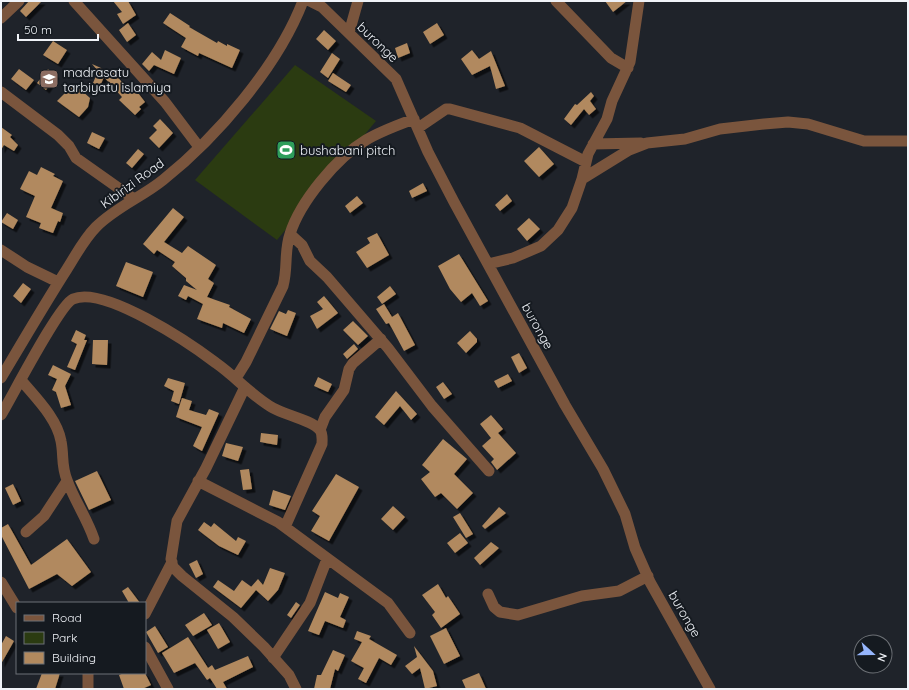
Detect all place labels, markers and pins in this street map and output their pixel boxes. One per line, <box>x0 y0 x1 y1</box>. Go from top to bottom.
place label: madrasatu tarbiyatu islamiya <box>63 64 171 95</box>
school or university icon: madrasatu tarbiyatu islamiya <box>38 68 60 90</box>
sports icon: bushabani pitch <box>275 139 297 161</box>
place label: bushabani pitch <box>300 142 395 158</box>

